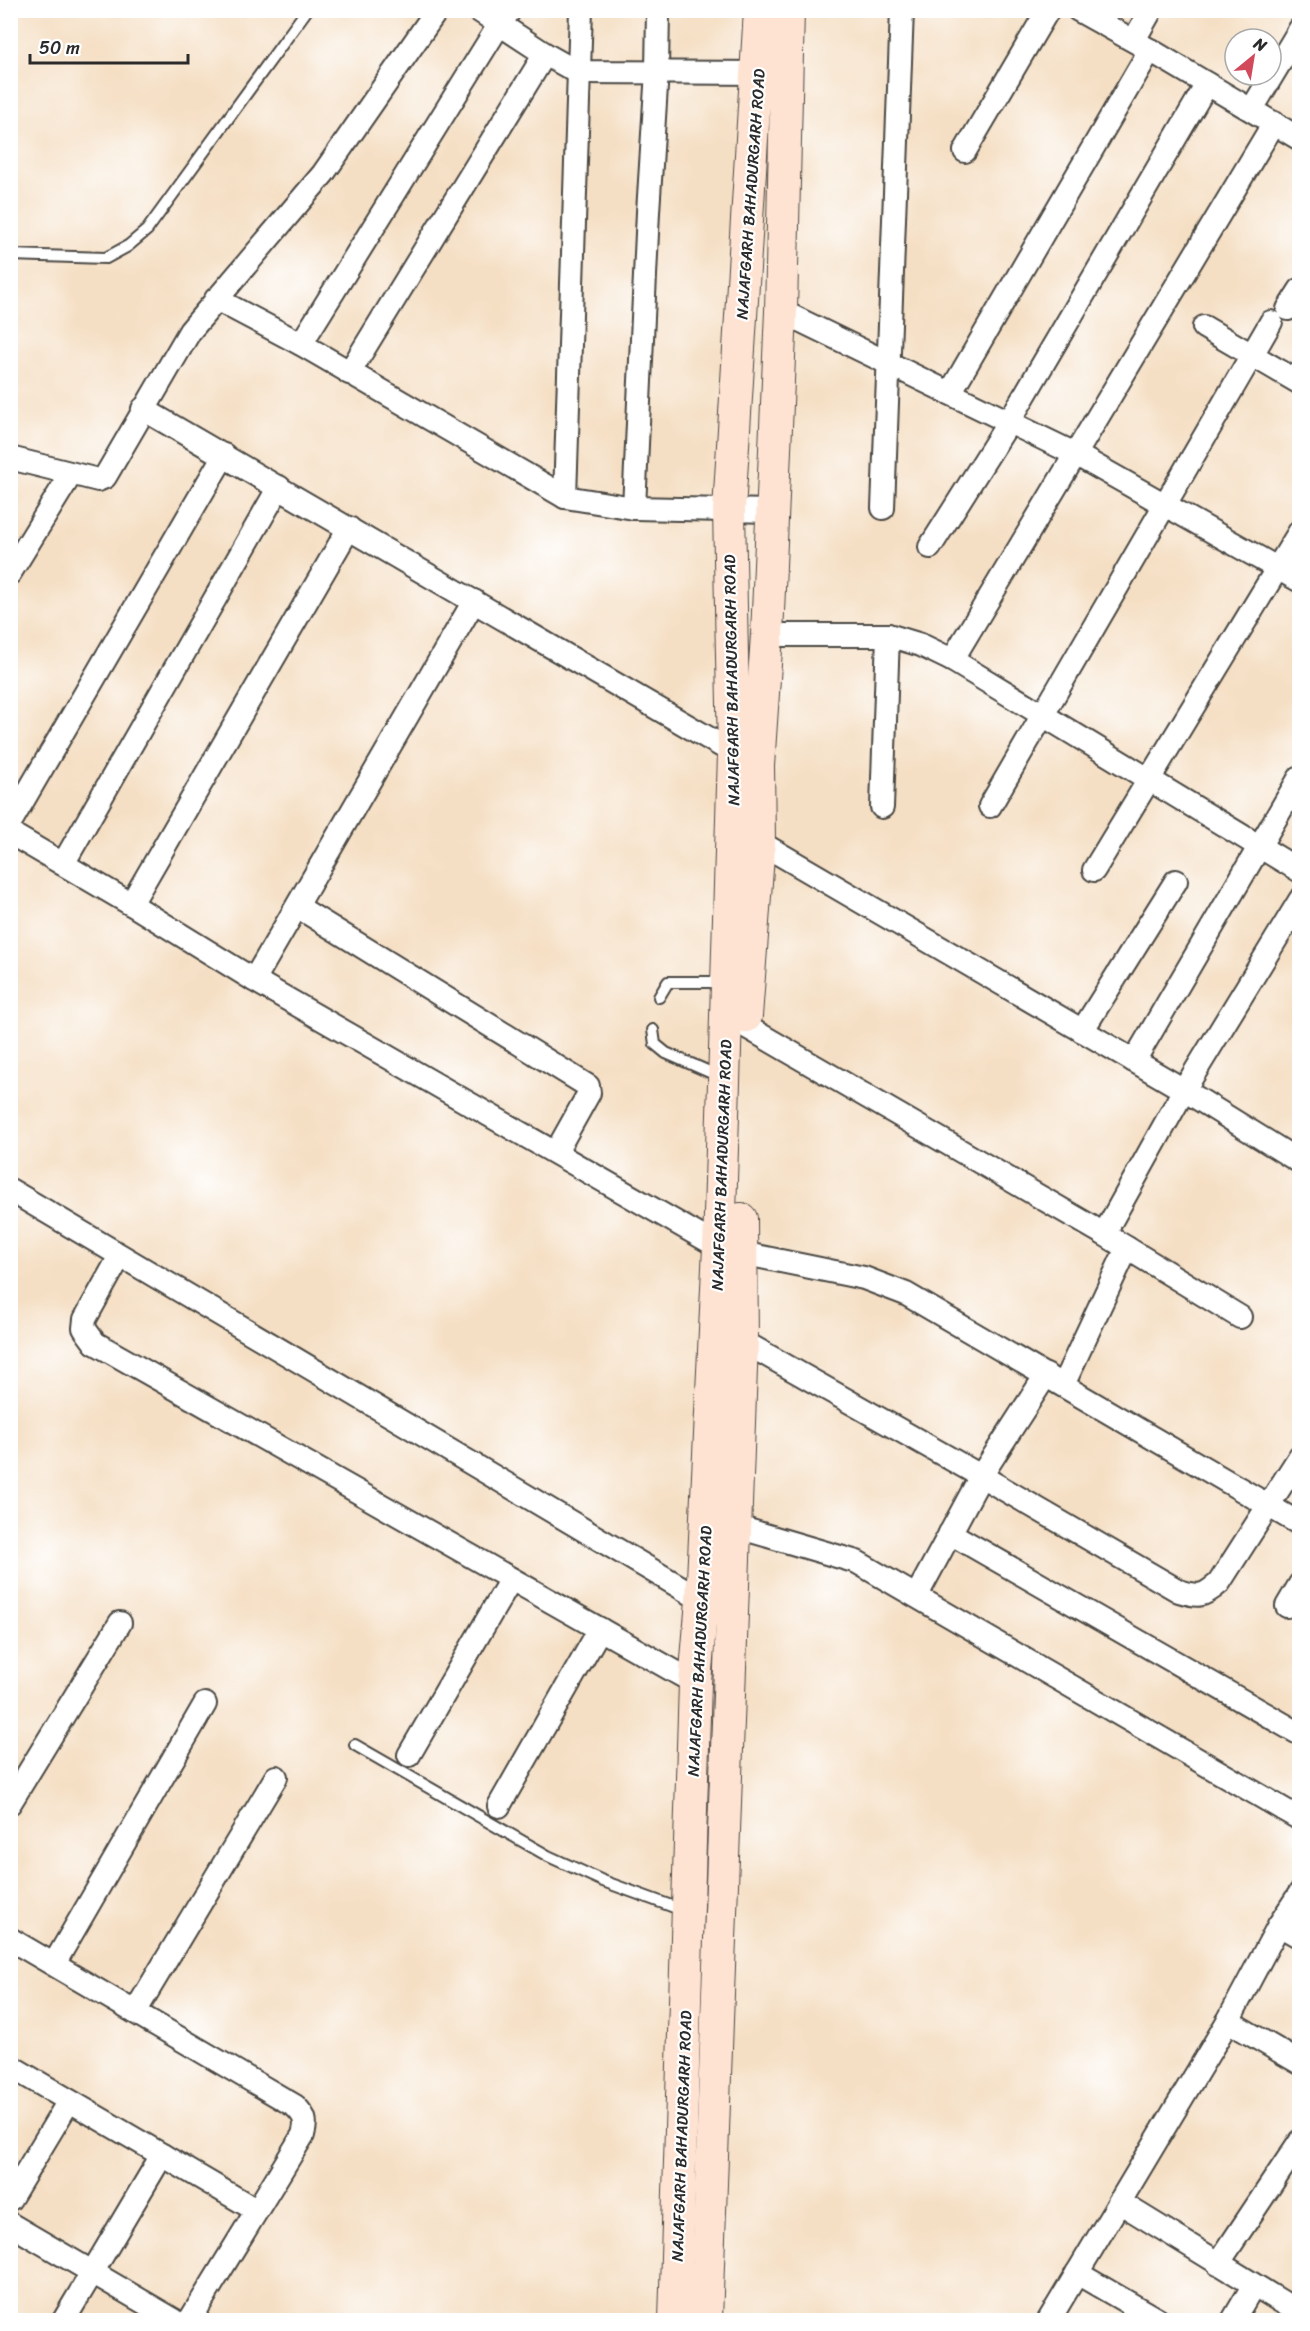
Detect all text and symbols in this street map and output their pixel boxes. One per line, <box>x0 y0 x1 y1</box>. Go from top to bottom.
scale bar <box>30 27 188 65</box>
north arrow <box>1223 27 1283 87</box>
text: N <box>1247 29 1273 60</box>
text: 50 m <box>39 32 80 64</box>
street label: NAJAFGARH BAHADURGARH ROAD <box>727 67 774 320</box>
street label: NAJAFGARH BAHADURGARH ROAD <box>715 554 748 806</box>
street label: NAJAFGARH BAHADURGARH ROAD <box>703 1039 740 1291</box>
street label: NAJAFGARH BAHADURGARH ROAD <box>678 1524 721 1777</box>
street label: NAJAFGARH BAHADURGARH ROAD <box>663 2010 700 2262</box>

